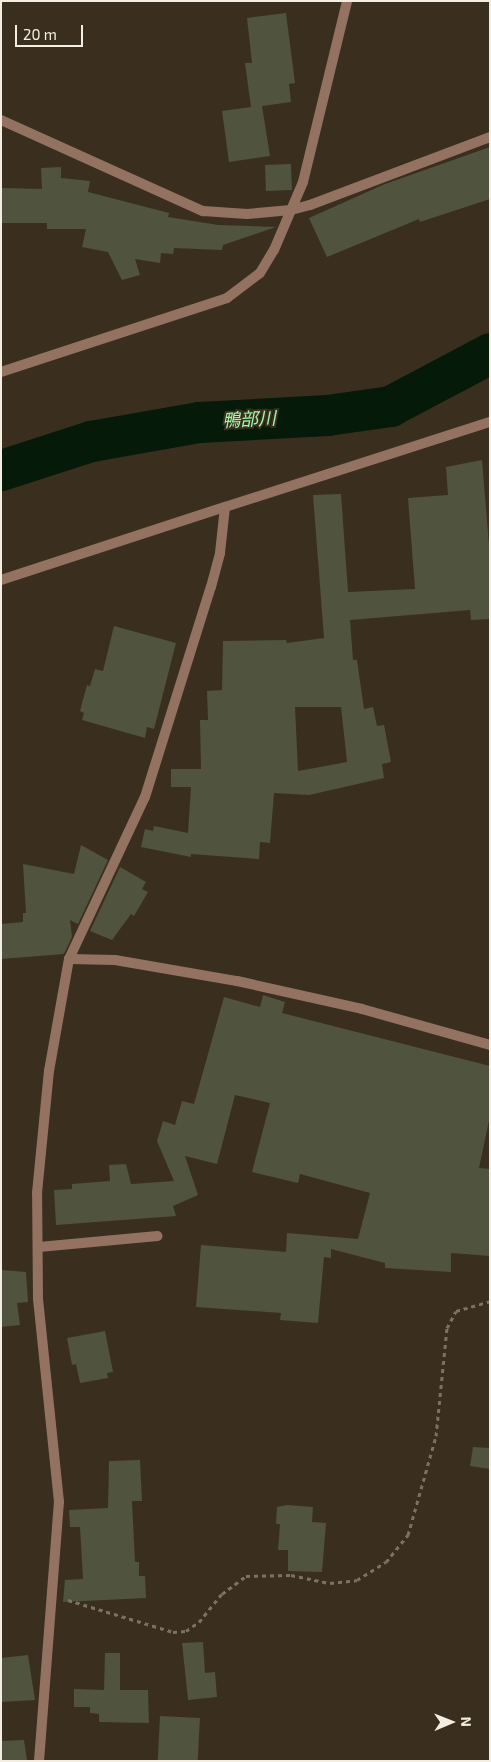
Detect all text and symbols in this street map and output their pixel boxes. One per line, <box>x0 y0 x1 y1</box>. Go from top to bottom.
scale bar <box>18 15 85 47</box>
text: 20 m <box>23 25 57 43</box>
water label: 鴨部川 <box>221 407 277 431</box>
north arrow <box>426 1697 476 1747</box>
text: N <box>458 1717 475 1727</box>

